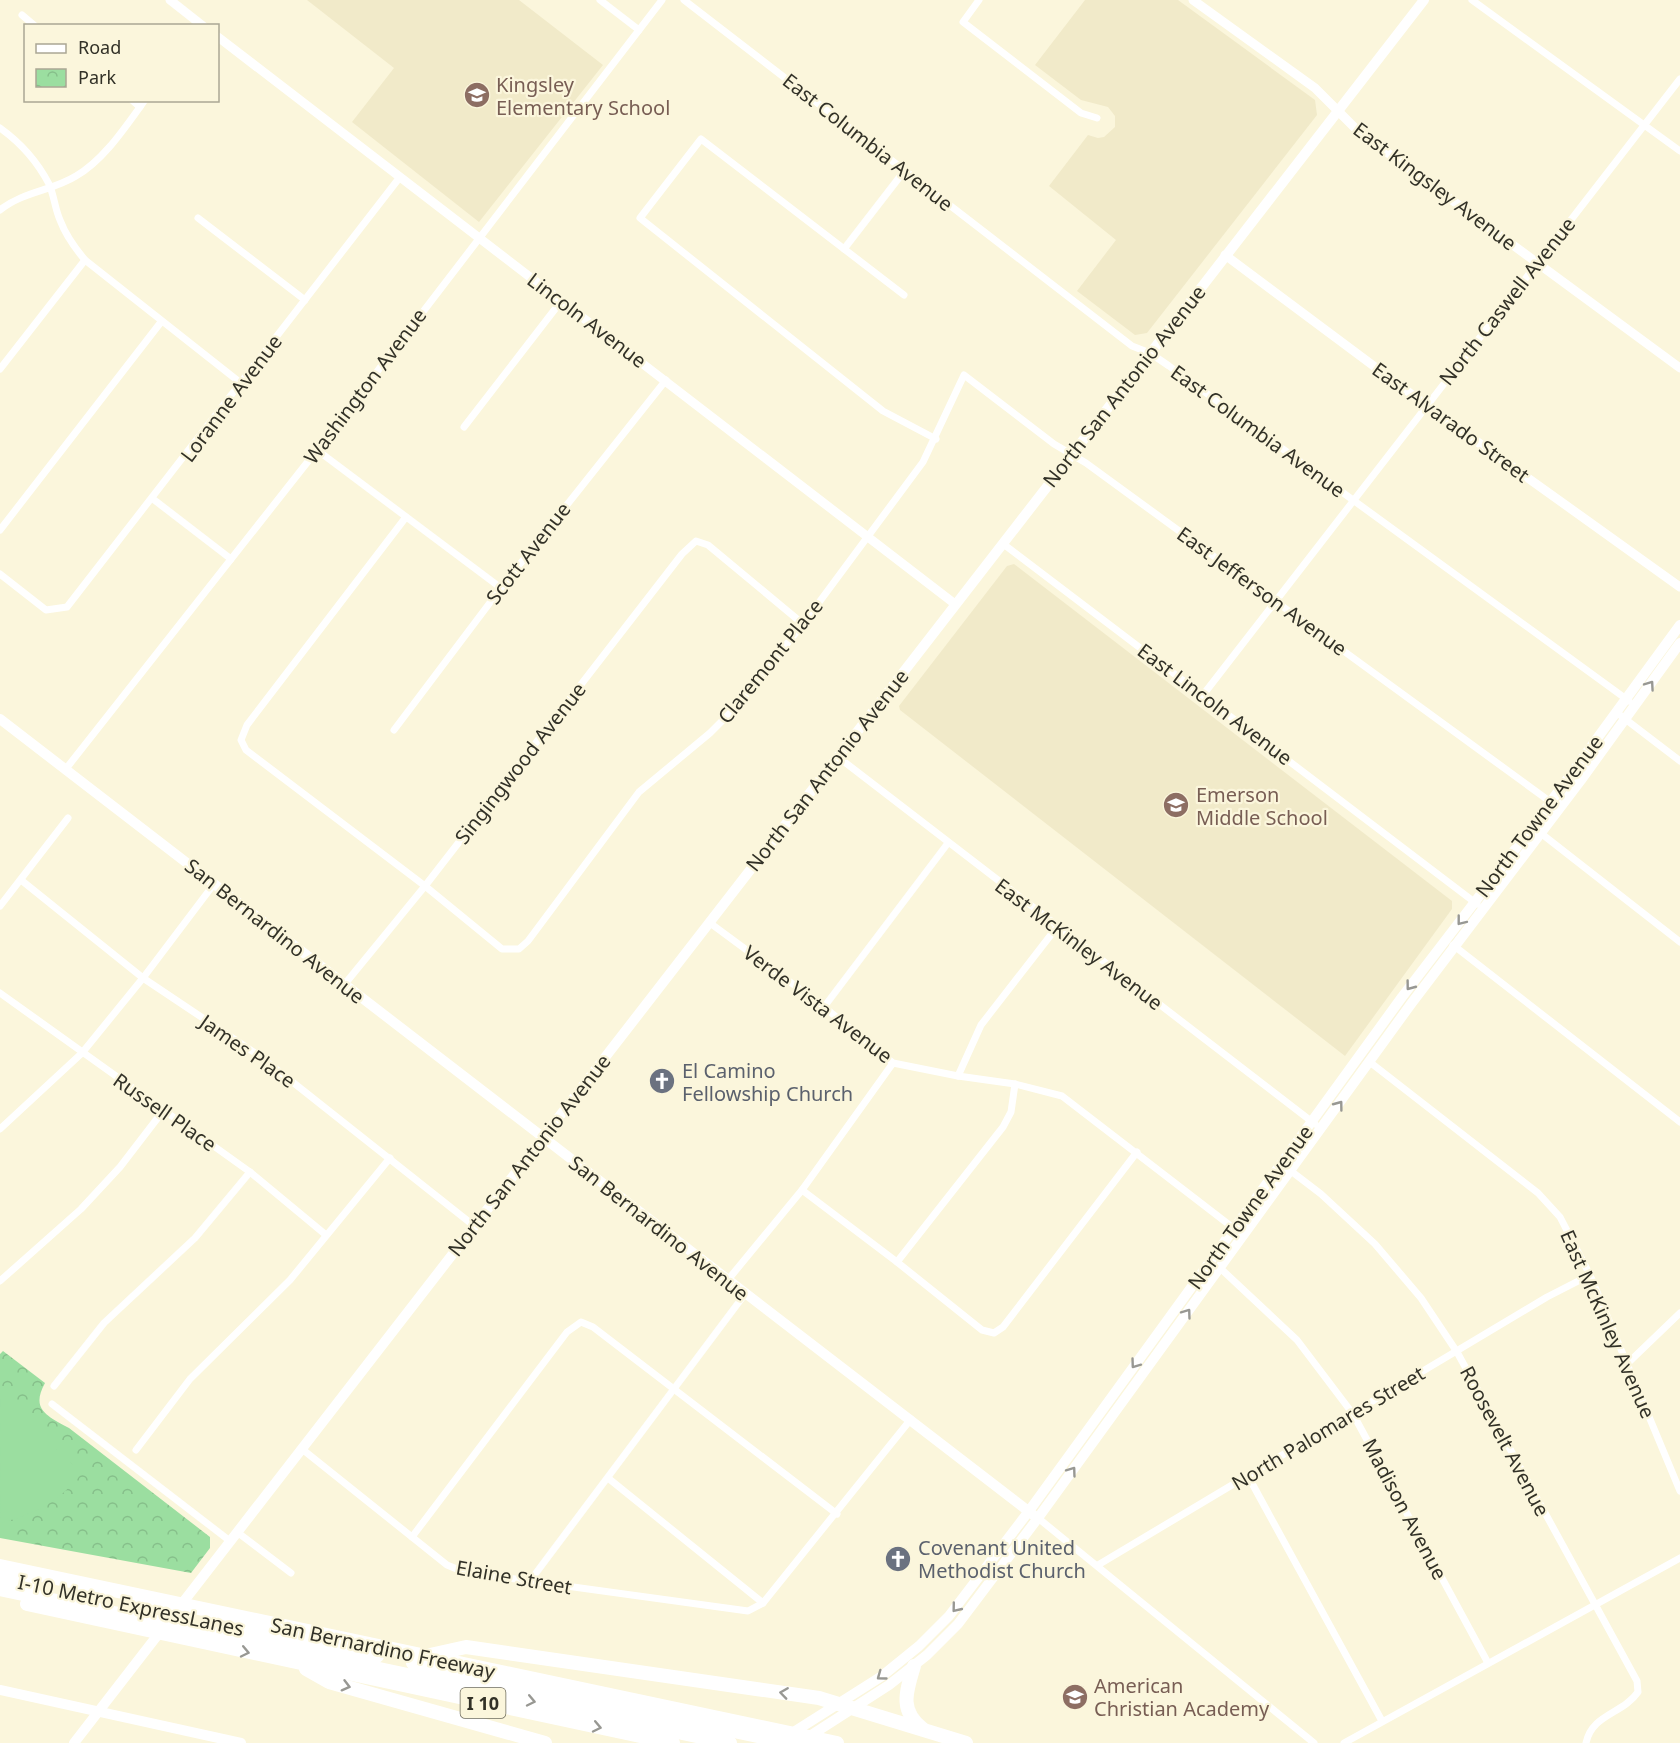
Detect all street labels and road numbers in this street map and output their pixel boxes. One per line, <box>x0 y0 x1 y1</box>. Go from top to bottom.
street label: East Columbia Avenue <box>777 67 959 217</box>
street label: East Kingsley Avenue <box>1348 116 1522 256</box>
street label: North Caswell Avenue <box>1433 211 1581 391</box>
street label: Lincoln Avenue <box>522 266 652 374</box>
street label: North San Antonio Avenue <box>1037 279 1211 493</box>
street label: Washington Avenue <box>298 303 432 469</box>
street label: Loranne Avenue <box>174 329 288 467</box>
street label: East Alvarado Street <box>1367 356 1535 488</box>
street label: East Columbia Avenue <box>1165 359 1351 503</box>
street label: Scott Avenue <box>480 496 576 610</box>
street label: East Jefferson Avenue <box>1172 520 1352 662</box>
street label: Claremont Place <box>711 593 829 729</box>
street label: East Lincoln Avenue <box>1132 637 1298 771</box>
street label: North San Antonio Avenue <box>740 663 914 877</box>
street label: Singingwood Avenue <box>448 677 592 849</box>
street label: North Towne Avenue <box>1469 729 1609 903</box>
street label: San Bernardino Avenue <box>180 852 370 1010</box>
street label: East McKinley Avenue <box>990 872 1168 1016</box>
street label: Verde Vista Avenue <box>738 939 898 1069</box>
street label: James Place <box>193 1007 301 1094</box>
street label: North San Antonio Avenue <box>442 1048 616 1262</box>
street label: Russell Place <box>108 1066 222 1158</box>
street label: North Towne Avenue <box>1181 1120 1319 1294</box>
street label: San Bernardino Avenue <box>564 1149 754 1307</box>
street label: East McKinley Avenue <box>1554 1225 1662 1423</box>
street label: North Palomares Street <box>1226 1360 1430 1496</box>
street label: Roosevelt Avenue <box>1454 1361 1556 1521</box>
street label: Madison Avenue <box>1356 1434 1454 1584</box>
street label: Elaine Street <box>454 1554 574 1600</box>
street label: I-10 Metro ExpressLanes <box>16 1568 246 1642</box>
street label: San Bernardino Freeway <box>268 1611 498 1685</box>
road number: I 10 <box>460 1688 506 1718</box>

